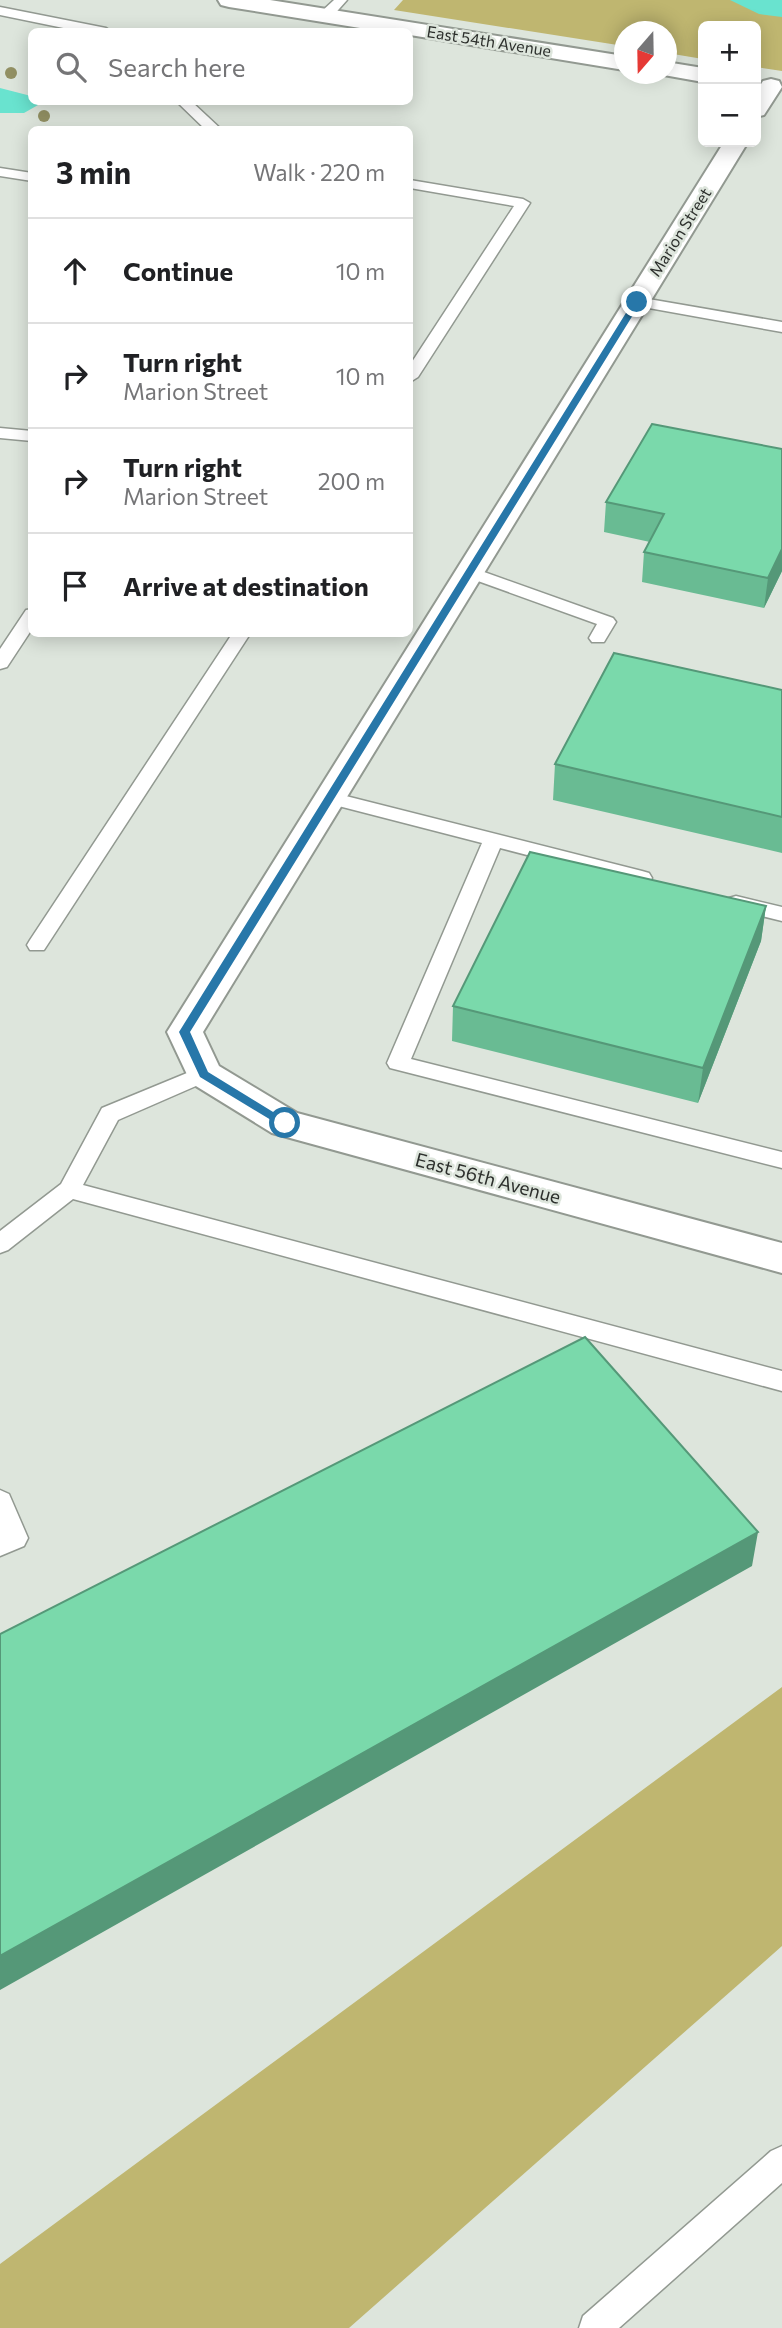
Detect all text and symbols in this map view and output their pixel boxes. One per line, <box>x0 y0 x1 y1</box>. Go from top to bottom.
street label: East 54th Avenue <box>426 21 553 60</box>
north arrow <box>614 21 677 84</box>
map controls <box>698 21 761 147</box>
button: + <box>698 21 761 84</box>
search box <box>28 28 413 105</box>
icon: search <box>52 48 90 86</box>
text: Search here <box>108 51 246 82</box>
button: − <box>698 84 761 147</box>
text: 3 min <box>56 153 131 190</box>
text: Walk · 220 m <box>253 158 385 186</box>
street label: Marion Street <box>645 183 715 280</box>
icon: ahead <box>56 252 94 290</box>
text: Continue <box>123 255 233 286</box>
text: 10 m <box>336 257 385 285</box>
route end <box>621 286 652 317</box>
text: Turn right <box>123 346 242 377</box>
icon: right <box>56 357 94 395</box>
text: 10 m <box>336 362 385 390</box>
text: Marion Street <box>123 377 268 405</box>
text: Turn right <box>123 451 242 482</box>
icon: right <box>56 462 94 500</box>
text: 200 m <box>318 467 385 495</box>
text: Marion Street <box>123 482 268 510</box>
icon: arrive <box>56 567 94 605</box>
text: Arrive at destination <box>123 570 369 601</box>
route start <box>269 1107 300 1138</box>
street label: East 56th Avenue <box>413 1147 563 1208</box>

